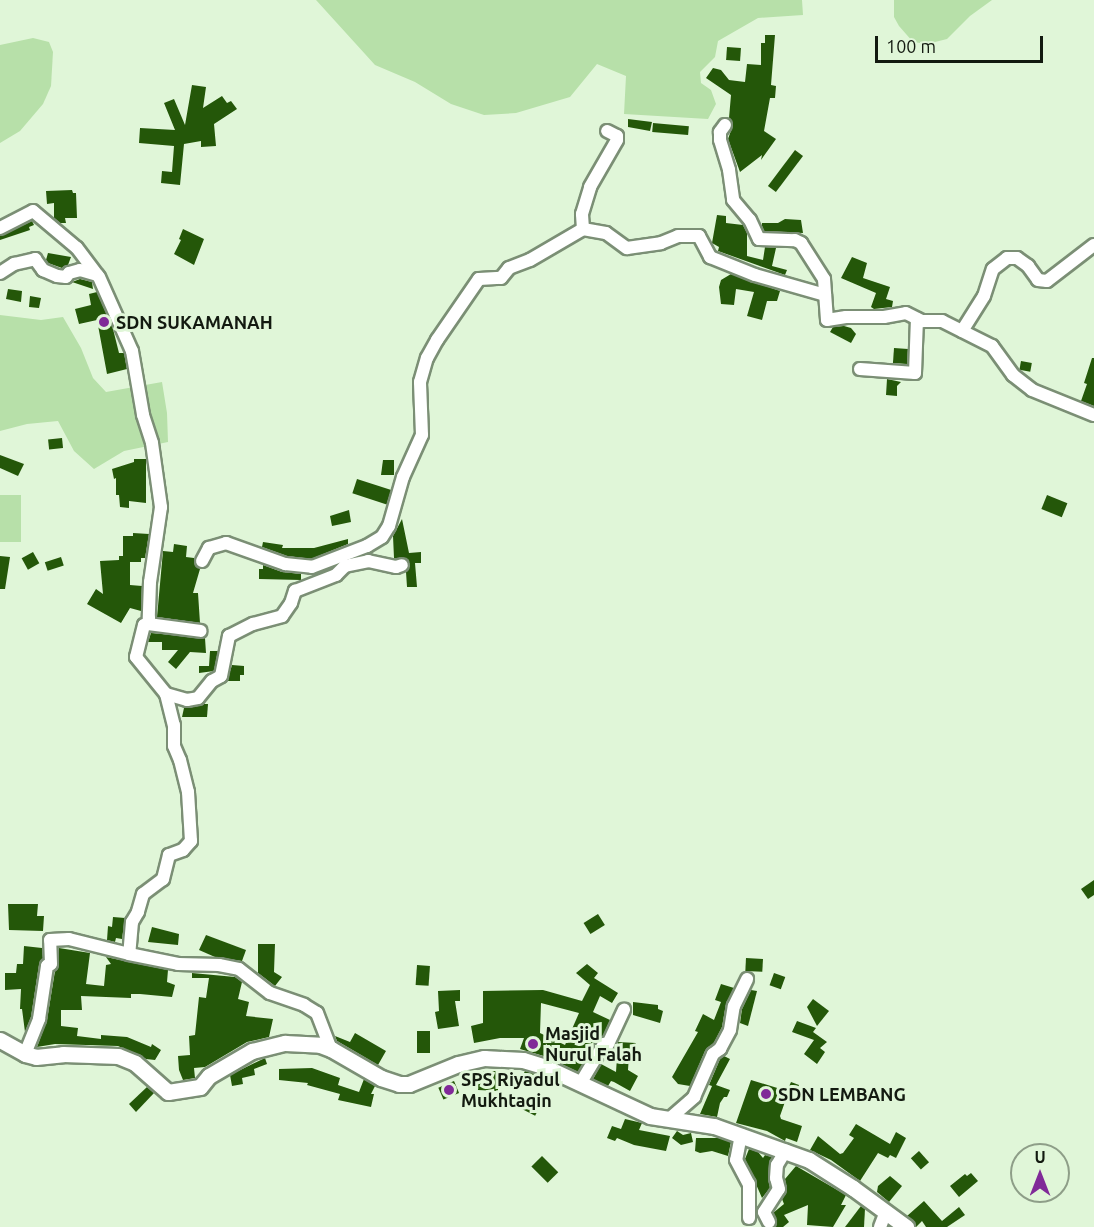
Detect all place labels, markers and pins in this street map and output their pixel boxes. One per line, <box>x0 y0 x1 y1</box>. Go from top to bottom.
place label: SDN SUKAMANAH <box>116 311 273 333</box>
marker: SDN SUKAMANAH <box>97 315 111 329</box>
place label: Masjid Nurul Falah <box>545 1023 642 1066</box>
marker: Masjid Nurul Falah <box>526 1037 540 1051</box>
place label: SPS Riyadul Mukhtaqin <box>461 1069 560 1112</box>
marker: SPS Riyadul Mukhtaqin <box>442 1083 456 1097</box>
place label: SDN LEMBANG <box>778 1083 906 1105</box>
marker: SDN LEMBANG <box>759 1087 773 1101</box>

